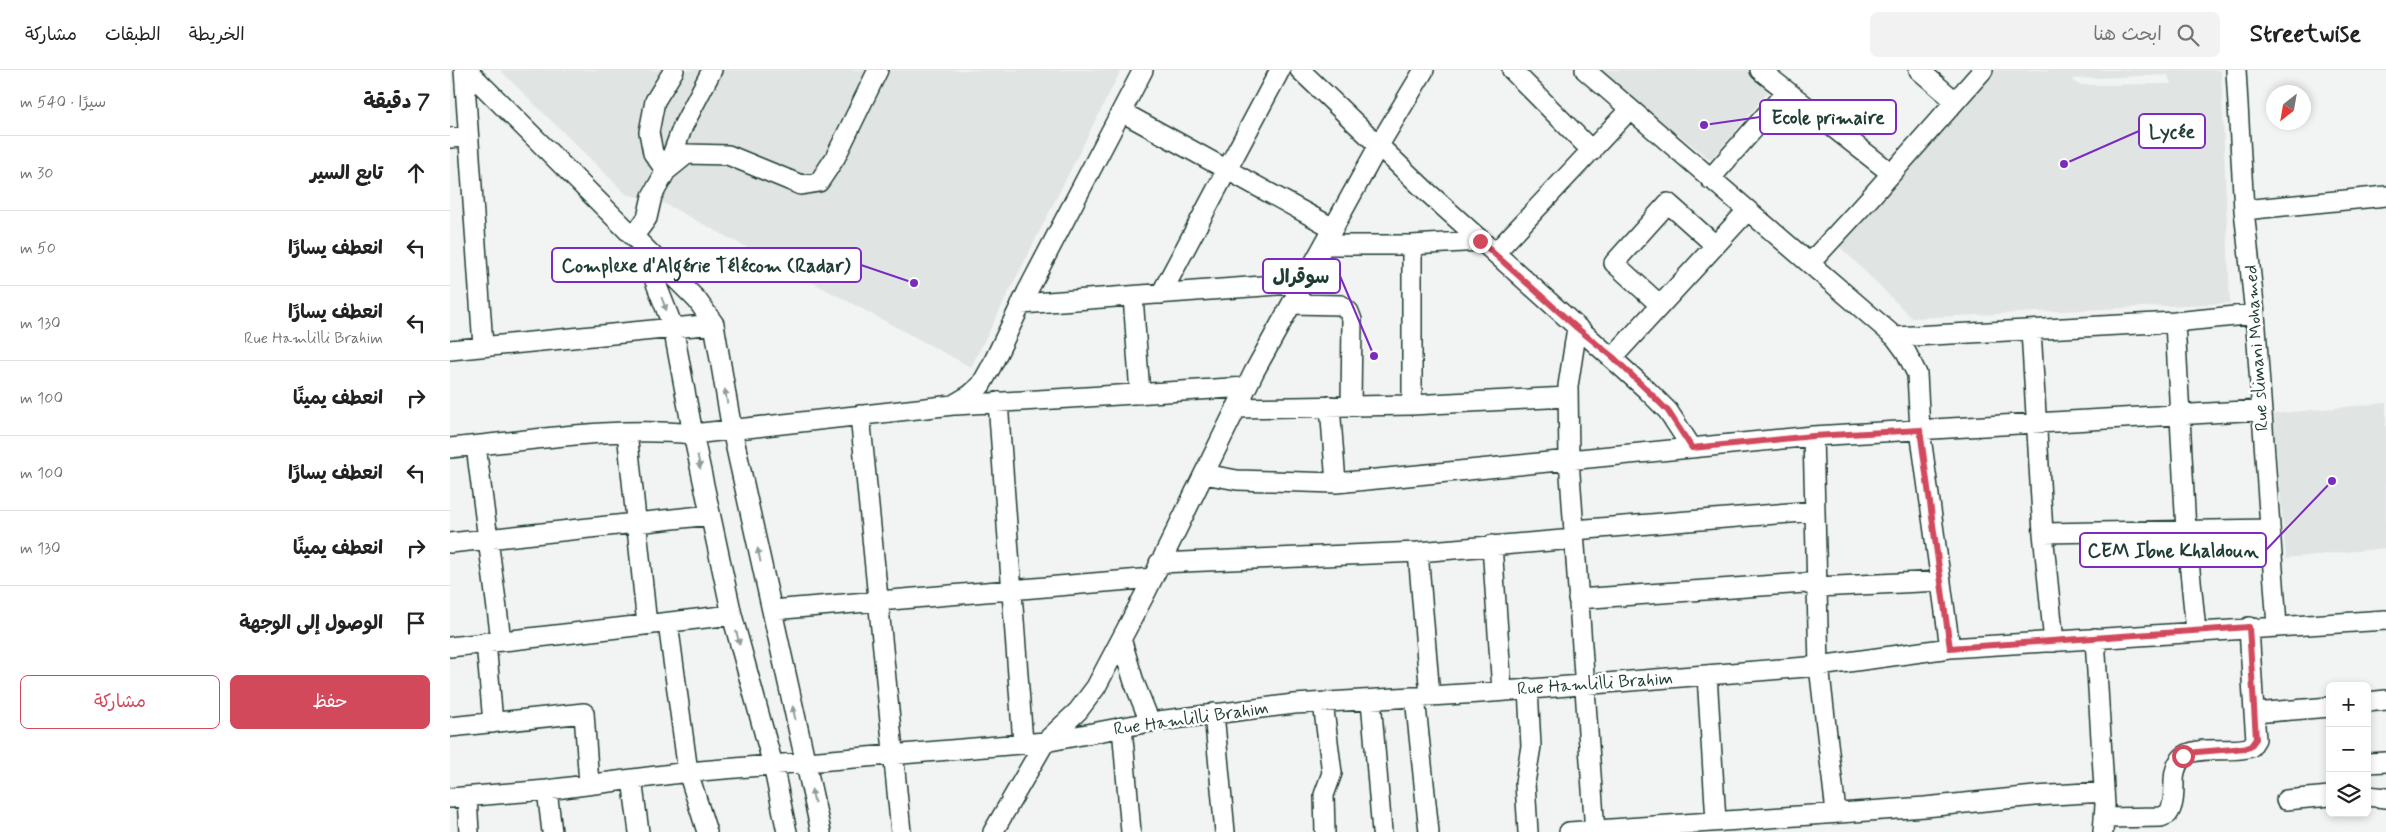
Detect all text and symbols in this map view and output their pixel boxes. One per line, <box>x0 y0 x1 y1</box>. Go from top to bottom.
search box <box>1870 12 2220 57</box>
text: Streetwise <box>2250 19 2361 50</box>
icon: search <box>2174 21 2202 49</box>
text: ابحث هنا <box>2093 22 2162 47</box>
text: مشاركة <box>25 23 77 47</box>
text: الطبقات <box>105 23 161 47</box>
text: الخريطة <box>189 23 245 47</box>
north arrow <box>2266 85 2311 130</box>
text: 7 دقيقة <box>363 88 430 116</box>
text: سيرًا · 540 m <box>20 92 106 113</box>
callout: Ecole primaire <box>1760 100 1896 134</box>
text: Ecole primaire <box>1771 106 1885 131</box>
callout: Lycée <box>2139 114 2205 148</box>
text: Lycée <box>2149 120 2196 145</box>
icon: ahead <box>402 159 430 187</box>
text: تابع السير <box>310 161 383 186</box>
text: 30 m <box>20 163 53 184</box>
route end <box>1469 230 1492 253</box>
icon: left <box>402 234 430 262</box>
text: انعطف يسارًا <box>288 236 383 261</box>
text: 50 m <box>20 238 56 259</box>
callout: Complexe d'Algérie Télécom (Radar) <box>552 248 861 282</box>
text: Complexe d'Algérie Télécom (Radar) <box>561 254 851 282</box>
callout: سوقرال <box>1263 259 1340 293</box>
street label: Rue slimani Mohamed <box>2239 264 2275 432</box>
text: سوقرال <box>1273 265 1329 290</box>
one-way arrow <box>660 297 668 312</box>
text: انعطف يسارًا <box>288 300 383 325</box>
icon: left <box>402 309 430 337</box>
text: 130 m <box>20 313 61 334</box>
text: Rue Hamlilli Brahim <box>244 328 383 349</box>
icon: right <box>402 384 430 412</box>
text: انعطف يمينًا <box>293 386 383 411</box>
one-way arrow <box>722 387 730 403</box>
text: 100 m <box>20 388 63 409</box>
one-way arrow <box>695 455 703 470</box>
icon: left <box>402 459 430 487</box>
text: انعطف يسارًا <box>288 461 383 486</box>
text: 100 m <box>20 463 63 484</box>
callout: CEM Ibne Khaldoun <box>2080 533 2266 567</box>
icon: right <box>402 534 430 562</box>
text: انعطف يمينًا <box>293 536 383 561</box>
text: 130 m <box>20 538 61 559</box>
text: CEM Ibne Khaldoun <box>2087 539 2259 564</box>
one-way arrow <box>755 547 763 562</box>
icon: arrive <box>402 609 430 637</box>
text: الوصول إلى الوجهة <box>239 611 383 636</box>
one-way arrow <box>735 630 743 645</box>
street label: Rue Hamlilli Brahim <box>1516 667 1674 701</box>
button: مشاركة <box>20 675 220 729</box>
button: حفظ <box>230 675 430 729</box>
map controls <box>2326 682 2371 817</box>
button: + <box>2326 682 2371 727</box>
street label: Rue Hamlilli Brahim <box>1112 696 1270 742</box>
one-way arrow <box>790 706 798 721</box>
button: − <box>2326 727 2371 772</box>
route start <box>2172 745 2195 768</box>
button: layers <box>2326 772 2371 817</box>
one-way arrow <box>809 789 817 804</box>

